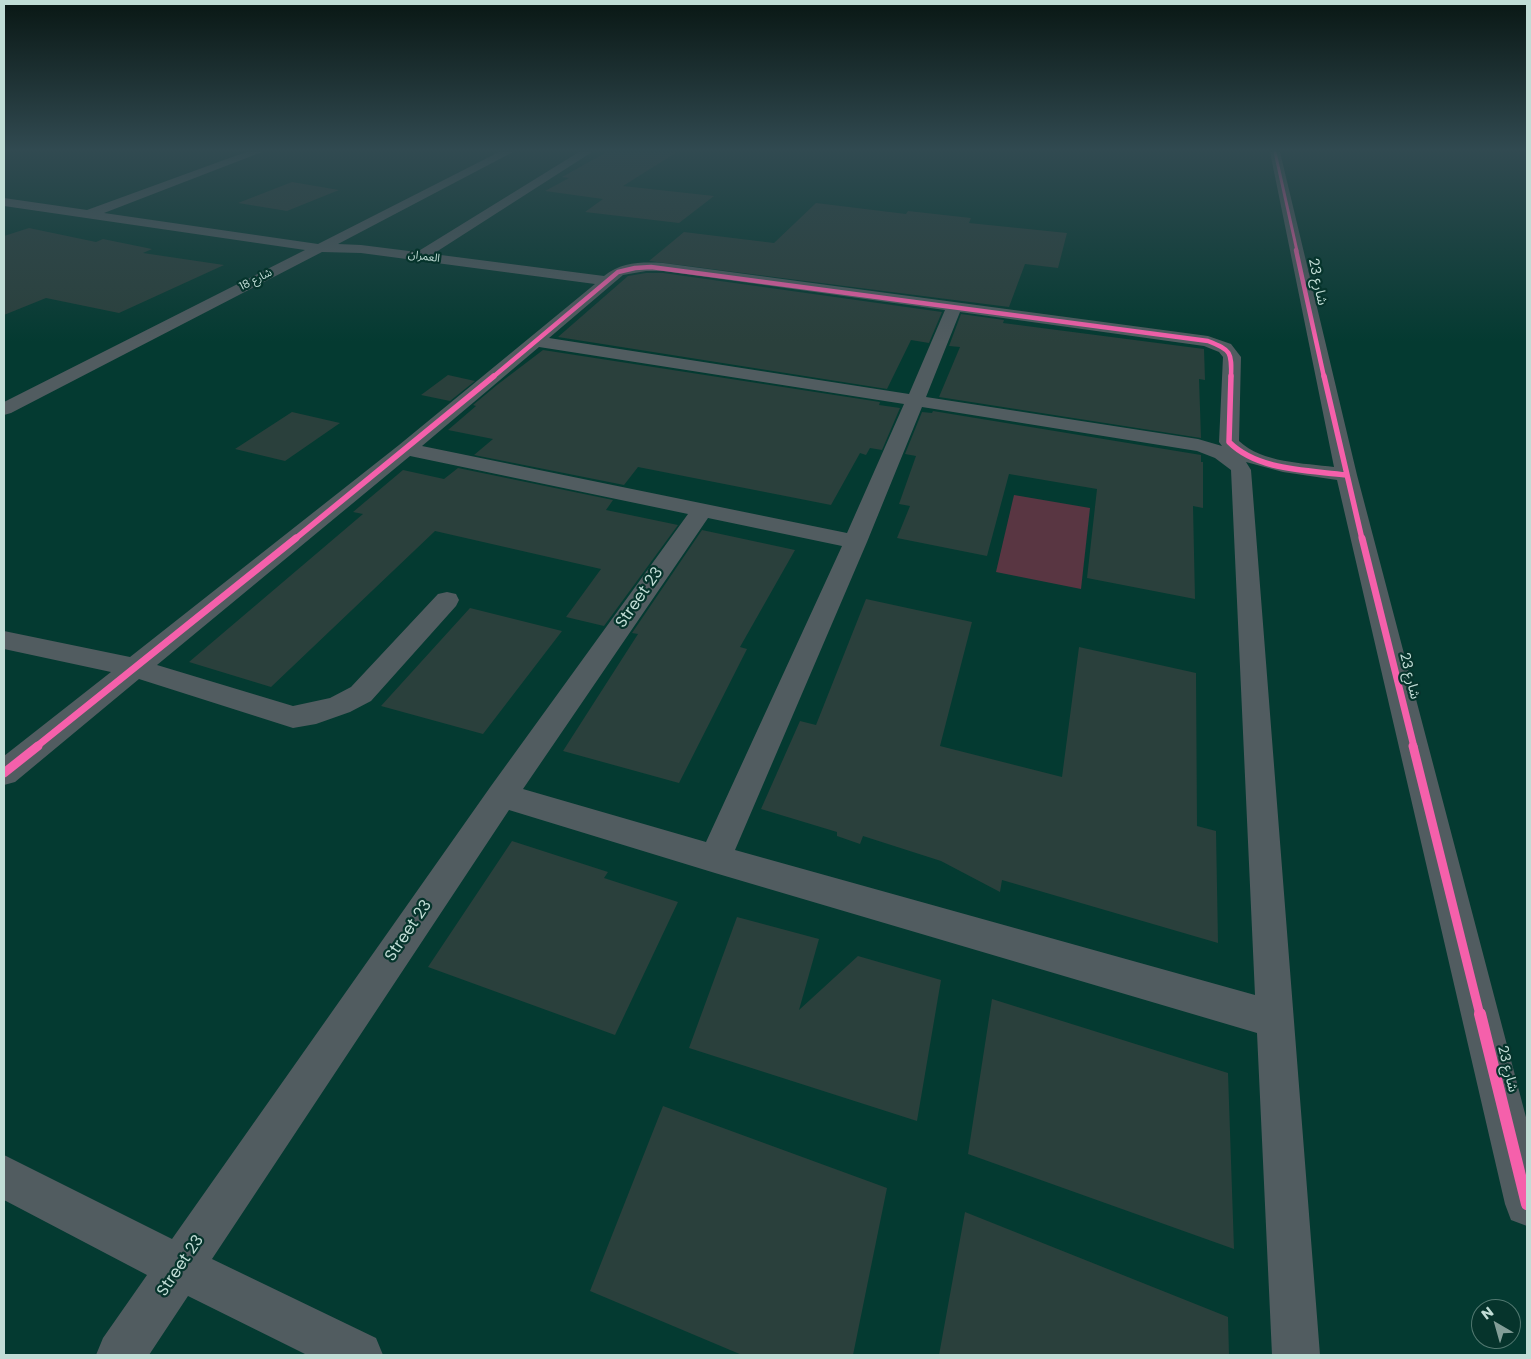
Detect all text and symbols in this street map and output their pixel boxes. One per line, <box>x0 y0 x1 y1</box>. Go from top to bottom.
street label: العمران <box>407 248 441 266</box>
street label: شارع 23 <box>1304 257 1330 307</box>
street label: شارع 18 <box>237 266 275 294</box>
street label: Street 23 <box>612 564 668 632</box>
street label: شارع 23 <box>1395 651 1423 701</box>
street label: Street 23 <box>382 897 436 965</box>
street label: شارع 23 <box>1493 1044 1521 1094</box>
street label: Street 23 <box>154 1232 208 1300</box>
north arrow <box>1471 1299 1521 1349</box>
text: N <box>1477 1302 1498 1324</box>

